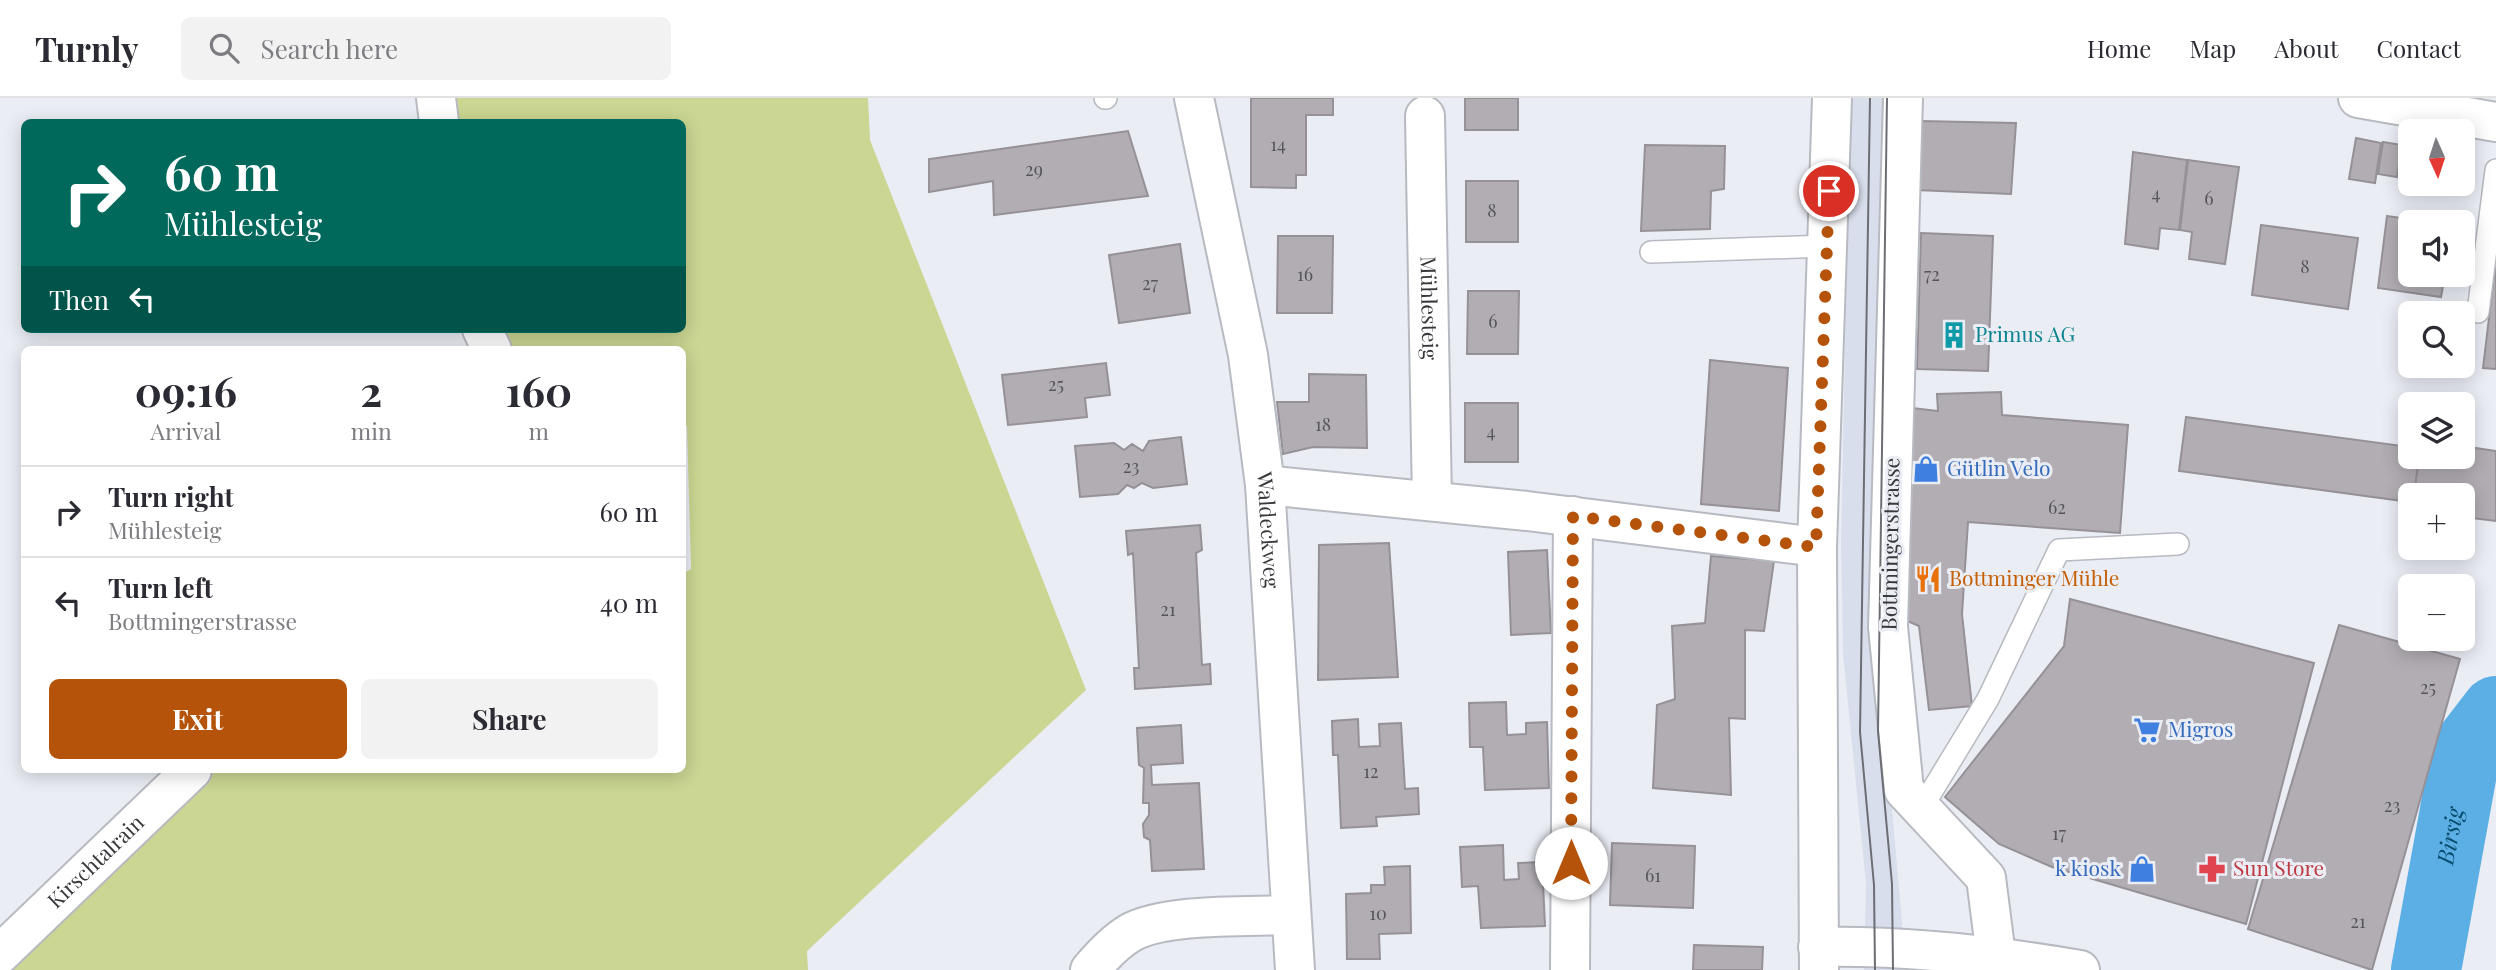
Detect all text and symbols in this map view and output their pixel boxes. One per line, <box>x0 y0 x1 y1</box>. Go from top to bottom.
search box <box>181 17 671 80</box>
text: Turnly <box>35 26 139 70</box>
icon: search <box>205 29 243 67</box>
text: Search here <box>261 31 398 66</box>
text: Home <box>2087 32 2151 64</box>
text: Map <box>2189 32 2236 64</box>
text: About <box>2274 32 2338 64</box>
text: Contact <box>2376 32 2461 64</box>
north arrow <box>2398 119 2474 196</box>
map controls <box>2398 119 2475 651</box>
house number: 14 <box>1270 132 1286 156</box>
text: 60 m <box>164 138 279 203</box>
icon: right <box>49 147 140 238</box>
house number: 29 <box>1025 157 1043 181</box>
pin <box>1799 161 1859 221</box>
icon: arrive <box>1810 172 1848 210</box>
house number: 4 <box>2152 181 2161 205</box>
house number: 6 <box>2204 186 2214 210</box>
house number: 8 <box>1487 198 1497 222</box>
text: Mühlesteig <box>164 201 322 244</box>
button: sound <box>2398 210 2475 287</box>
house number: 8 <box>2300 254 2310 278</box>
street label: Mühlesteig <box>1416 256 1445 360</box>
house number: 16 <box>1297 262 1313 286</box>
house number: 72 <box>1924 262 1940 286</box>
house number: 27 <box>1142 271 1159 295</box>
icon: left <box>123 280 161 318</box>
text: Then <box>49 282 109 317</box>
button: search <box>2398 301 2475 378</box>
house number: 6 <box>1488 309 1498 333</box>
place label: Primus AG <box>1975 319 2076 347</box>
building icon: Primus AG <box>1939 320 1969 350</box>
text: 09:16 <box>135 362 237 418</box>
text: 2 <box>360 362 382 418</box>
text: 160 <box>505 362 572 418</box>
house number: 25 <box>1048 372 1064 396</box>
button: layers <box>2398 392 2475 469</box>
house number: 18 <box>1315 412 1331 436</box>
text: Arrival <box>150 415 221 446</box>
text: min <box>351 415 392 446</box>
text: m <box>529 415 549 446</box>
house number: 4 <box>1487 419 1496 443</box>
place label: Gütlin Velo <box>1947 453 2051 481</box>
house number: 23 <box>1123 454 1139 478</box>
shop icon: Gütlin Velo <box>1911 454 1941 484</box>
street label: Bottmingerstrasse <box>1873 457 1905 631</box>
street label: Waldeckweg <box>1251 469 1287 589</box>
text: Turn right <box>108 479 234 514</box>
button: + <box>2398 483 2475 560</box>
icon: right <box>49 493 87 531</box>
text: 60 m <box>599 494 658 529</box>
house number: 62 <box>2048 495 2066 519</box>
text: Mühlesteig <box>108 514 222 545</box>
place label: Bottminger Mühle <box>1949 563 2119 591</box>
restaurant icon: Bottminger Mühle <box>1913 564 1943 594</box>
text: Turn left <box>108 570 213 605</box>
button: − <box>2398 574 2475 651</box>
icon: left <box>49 584 87 622</box>
text: 40 m <box>600 585 658 620</box>
house number: 21 <box>1160 597 1176 621</box>
text: Bottmingerstrasse <box>108 605 297 636</box>
house number: 25 <box>2420 675 2436 699</box>
button: Exit <box>49 679 347 759</box>
button: Share <box>361 679 658 759</box>
place label: Migros <box>2168 714 2233 742</box>
supermarket icon: Migros <box>2132 715 2162 745</box>
house number: 12 <box>1363 759 1379 783</box>
house number: 23 <box>2384 793 2400 817</box>
water label: Birsig <box>2428 803 2470 868</box>
street label: Kirschtalrain <box>40 807 149 913</box>
house number: 17 <box>2052 821 2067 845</box>
position arrow <box>1534 826 1608 900</box>
place label: k kiosk <box>2055 853 2121 881</box>
place label: Sun Store <box>2233 853 2324 881</box>
shop icon: k kiosk <box>2127 854 2157 884</box>
pharmacy icon: Sun Store <box>2197 854 2227 884</box>
house number: 61 <box>1645 863 1661 887</box>
house number: 10 <box>1369 901 1387 925</box>
house number: 21 <box>2350 909 2366 933</box>

